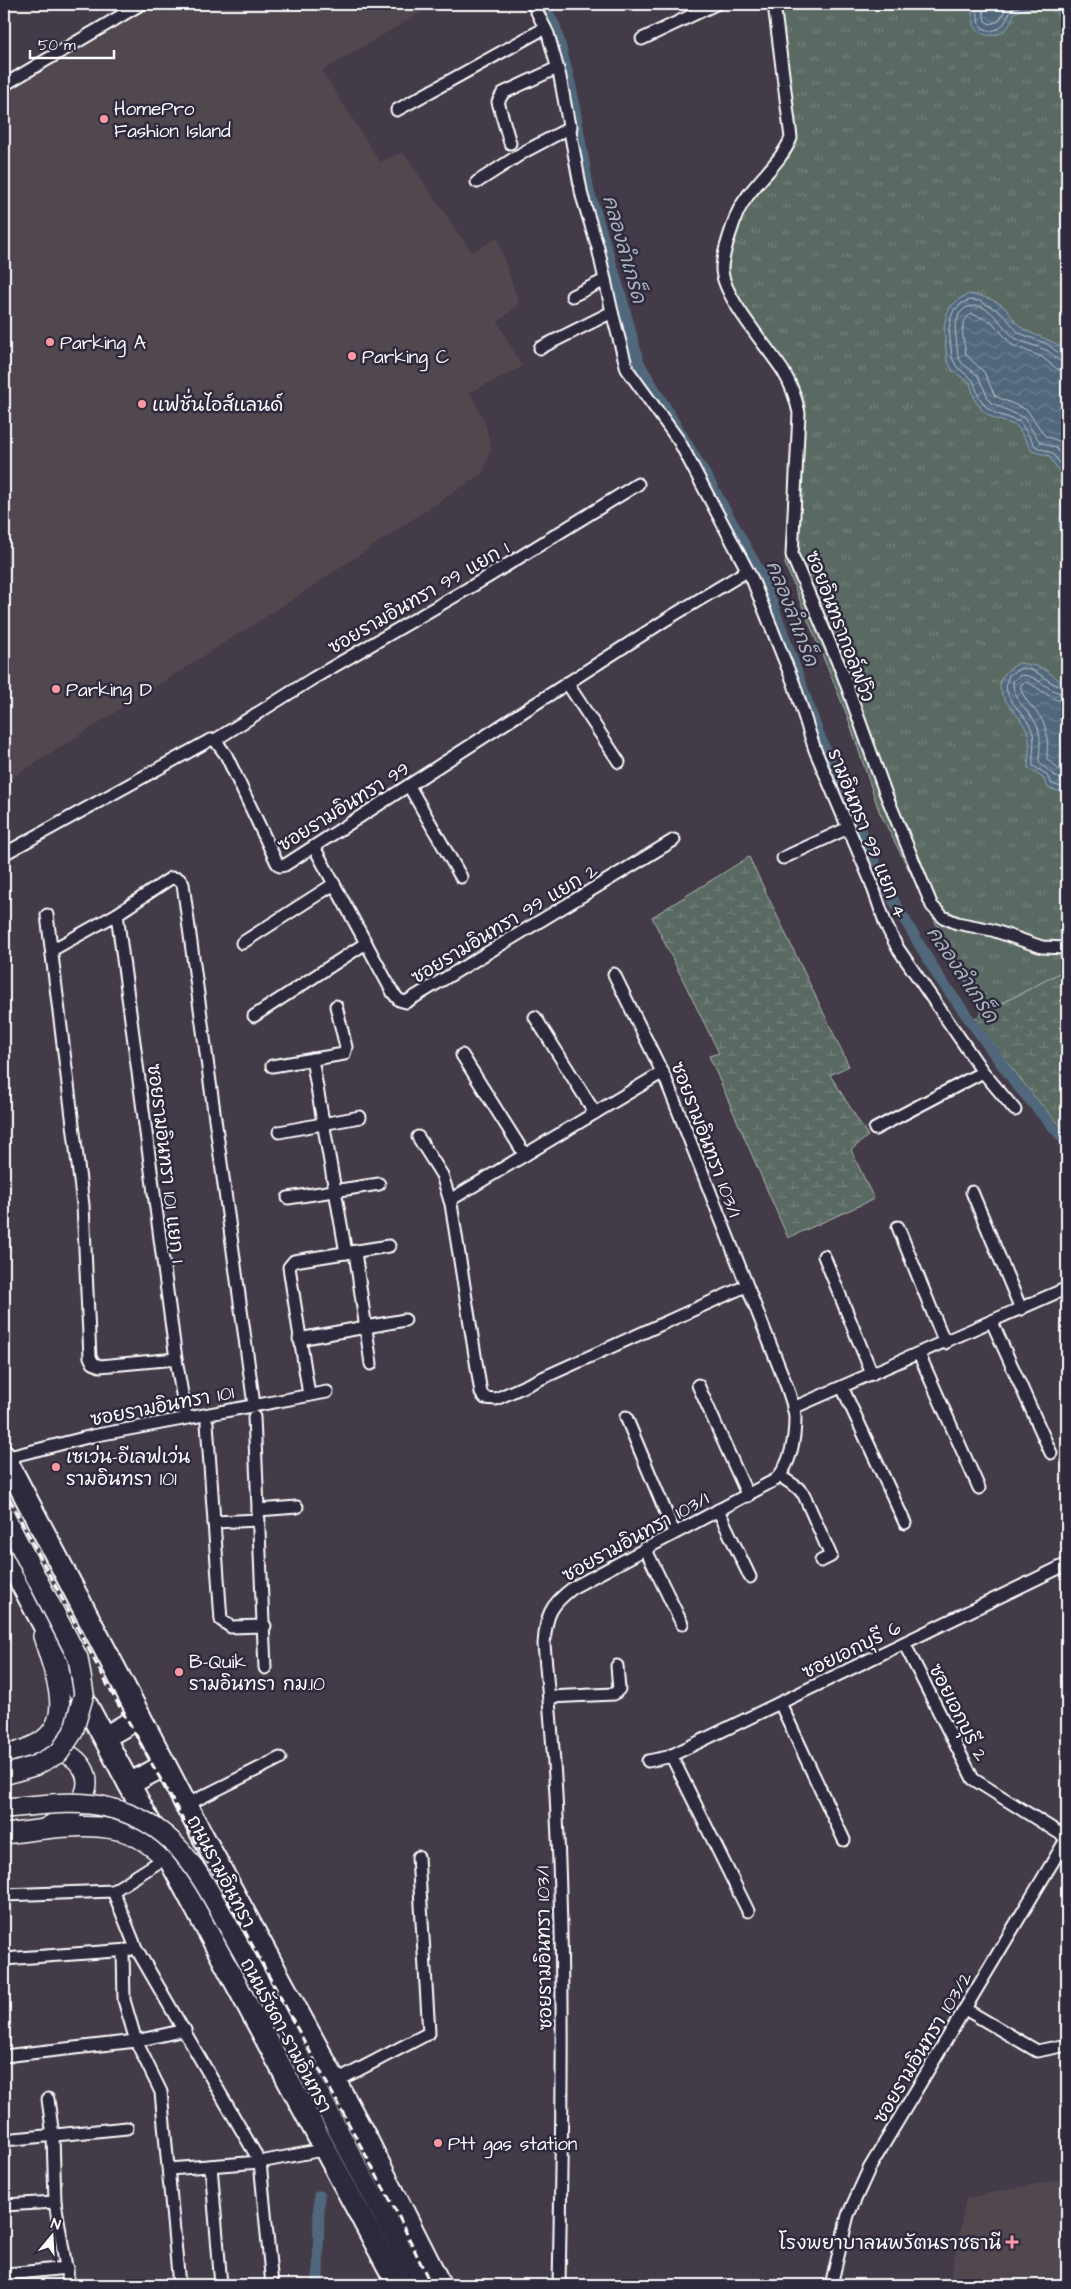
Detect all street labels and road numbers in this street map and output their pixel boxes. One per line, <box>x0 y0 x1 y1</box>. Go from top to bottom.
street label: ซอยรามอินทรา 99 แยก 1 <box>323 535 515 661</box>
street label: ซอยอินทรากอล์ฟวิว <box>798 547 881 706</box>
street label: รามอินทรา 99 แยก 4 <box>820 745 913 922</box>
street label: ซอยรามอินทรา 99 <box>273 756 415 859</box>
street label: ซอยรามอินทรา 99 แยก 2 <box>406 858 603 991</box>
street label: ซอยรามอินทรา 103/1 <box>664 1058 748 1222</box>
street label: ซอยรามอินทรา 101 แยก 1 <box>140 1062 191 1265</box>
street label: ซอยรามอินทรา 101 <box>88 1379 237 1434</box>
street label: ซอยรามอินทรา 103/1 <box>557 1485 715 1589</box>
street label: ซอยเอกบุรี 6 <box>798 1615 906 1686</box>
street label: ซอยเอกบุรี 2 <box>922 1659 994 1766</box>
street label: ถนนรามอินทรา <box>180 1811 262 1933</box>
street label: ซอยรามอินทรา 103/1 <box>530 1865 559 2030</box>
street label: ถนนรัชดา-รามอินทรา <box>233 1953 338 2118</box>
street label: ซอยรามอินทรา 103/2 <box>867 1967 979 2129</box>

